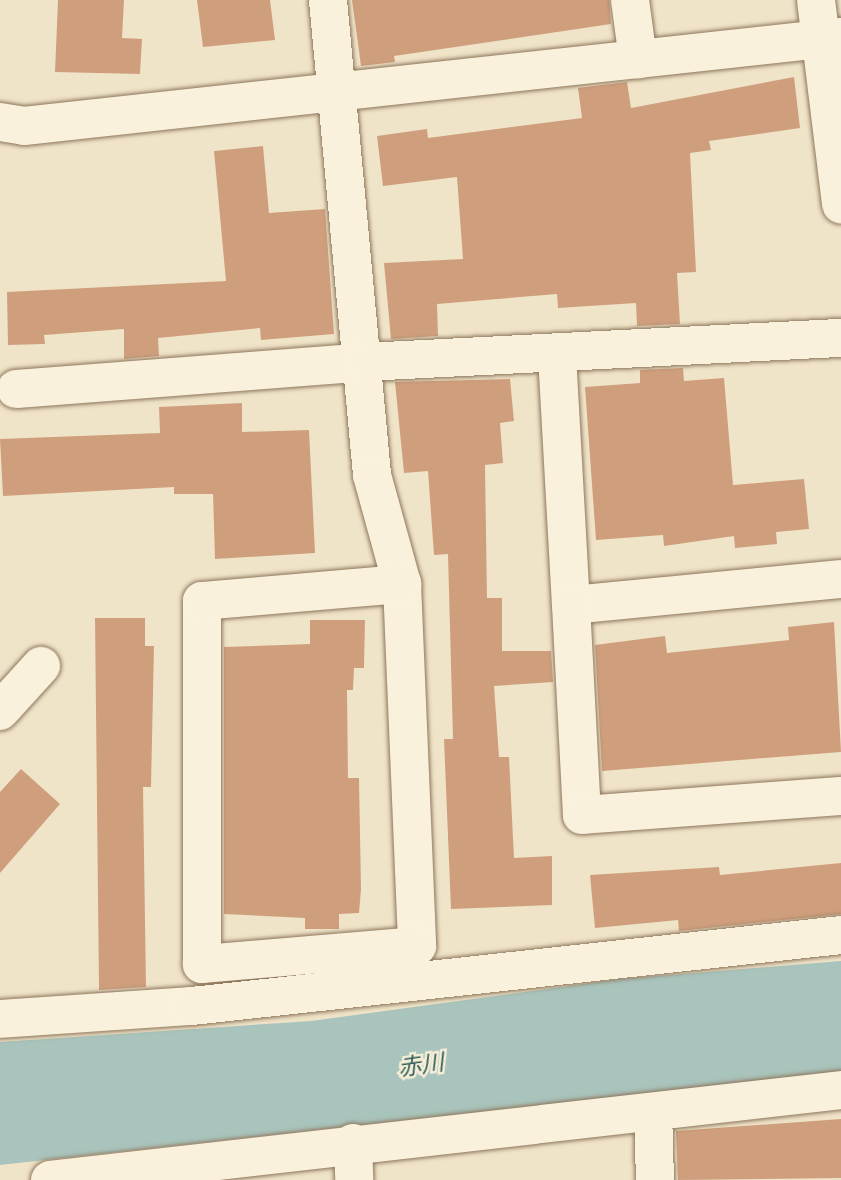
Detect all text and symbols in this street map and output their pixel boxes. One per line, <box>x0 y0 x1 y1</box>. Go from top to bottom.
water label: 赤川 <box>396 1049 446 1083</box>

